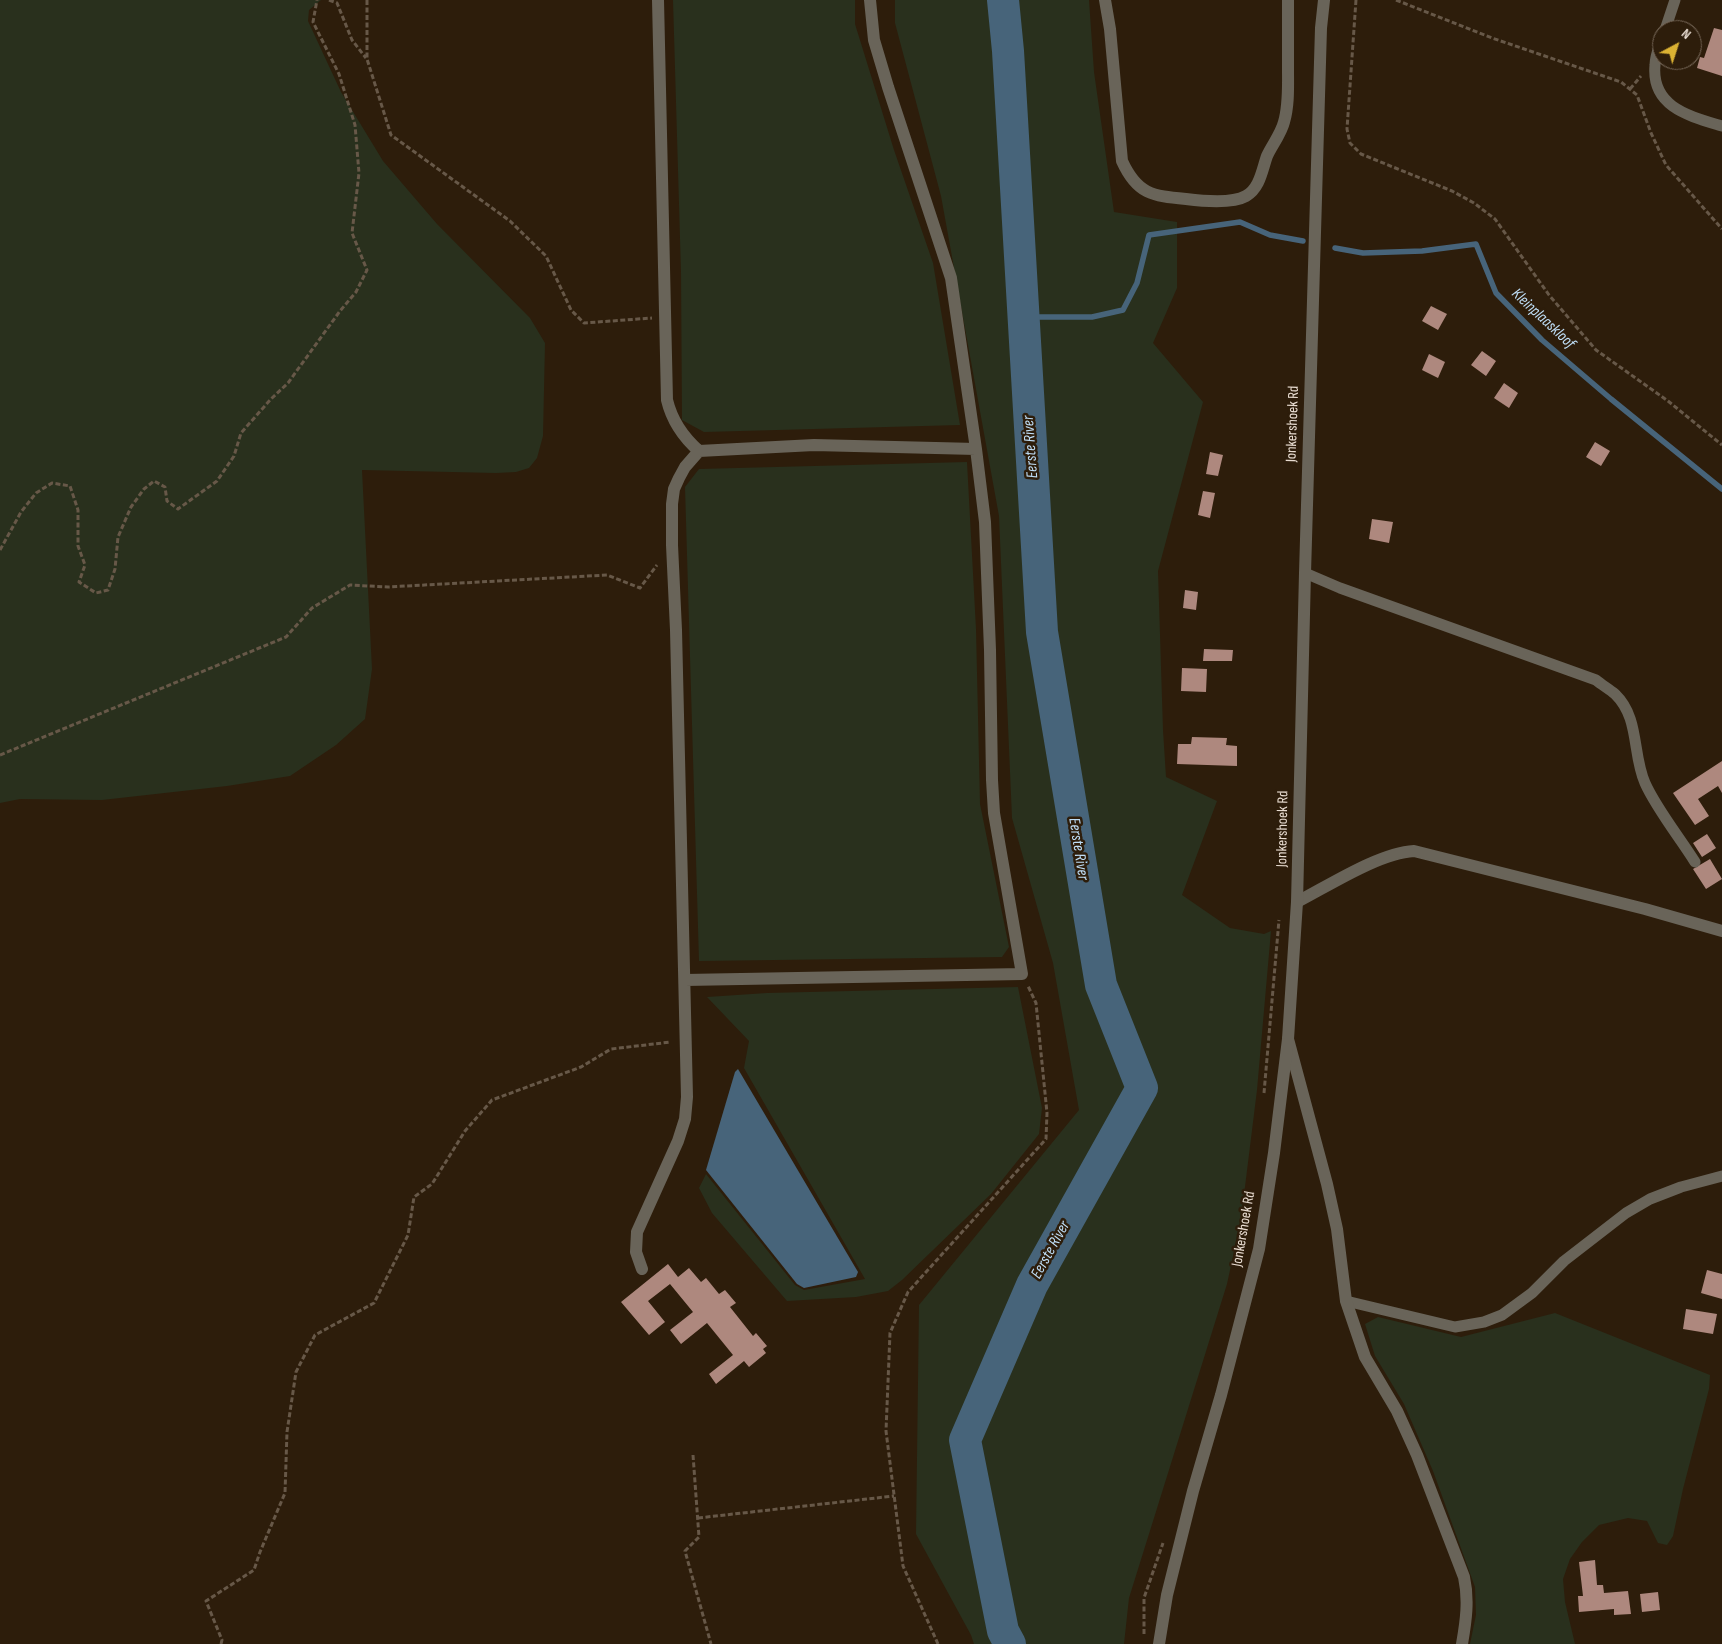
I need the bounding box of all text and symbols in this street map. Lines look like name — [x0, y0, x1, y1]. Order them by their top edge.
north arrow — [1652, 20, 1702, 70]
text: N — [1678, 25, 1695, 43]
water label: Kleinplaaskloof — [1507, 285, 1579, 353]
street label: Jonkershoek Rd — [1283, 385, 1303, 463]
water label: Eerste River — [1019, 415, 1043, 479]
street label: Jonkershoek Rd — [1273, 791, 1293, 867]
water label: Eerste River — [1064, 816, 1092, 882]
street label: Jonkershoek Rd — [1228, 1190, 1260, 1268]
water label: Eerste River — [1027, 1218, 1075, 1282]

